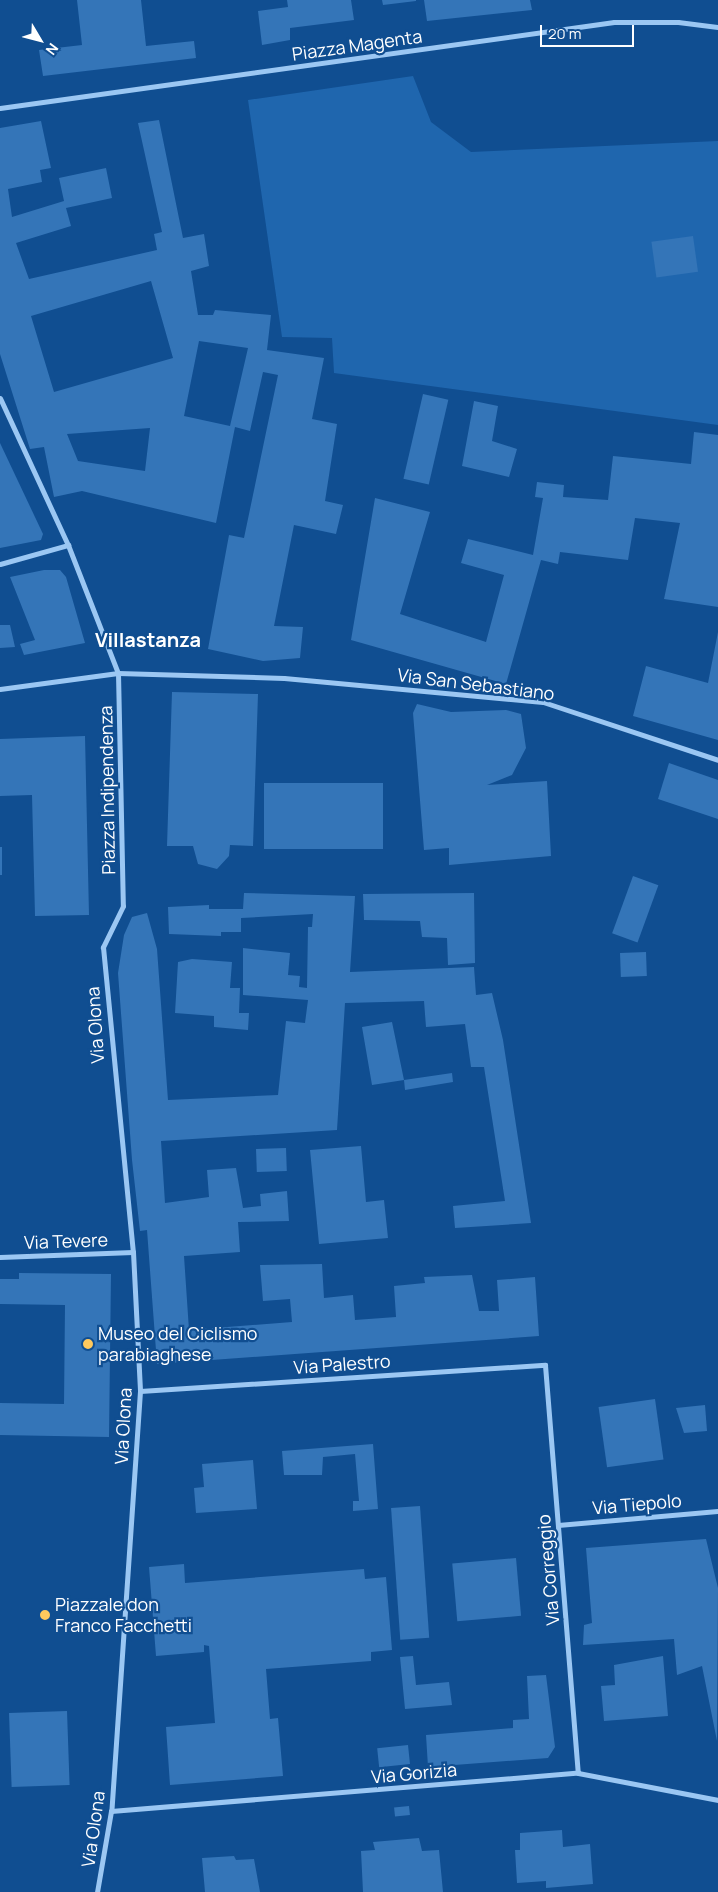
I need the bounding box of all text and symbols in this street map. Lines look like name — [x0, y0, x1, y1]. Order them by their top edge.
north arrow — [15, 15, 65, 65]
scale bar — [543, 15, 637, 47]
text: 20 m — [548, 23, 581, 44]
street label: Piazza Magenta — [291, 25, 423, 65]
text: N — [42, 40, 63, 59]
district label: Villastanza — [95, 627, 201, 651]
street label: Via San Sebastiano — [396, 664, 556, 704]
street label: Piazza Indipendenza — [95, 705, 119, 875]
street label: Via Olona — [82, 986, 108, 1064]
street label: Via Tevere — [24, 1229, 108, 1253]
place label: Museo del Ciclismo parabiaghese — [98, 1323, 258, 1366]
marker: Museo del Ciclismo parabiaghese — [82, 1338, 94, 1350]
street label: Via Palestro — [293, 1350, 391, 1378]
street label: Via Olona — [110, 1387, 136, 1465]
street label: Via Tiepolo — [591, 1489, 683, 1519]
street label: Via Correggio — [532, 1514, 564, 1626]
place label: Piazzale don Franco Facchetti — [55, 1594, 192, 1636]
marker: Piazzale don Franco Facchetti — [39, 1609, 51, 1621]
street label: Via Gorizia — [370, 1758, 458, 1788]
street label: Via Olona — [77, 1789, 109, 1869]

